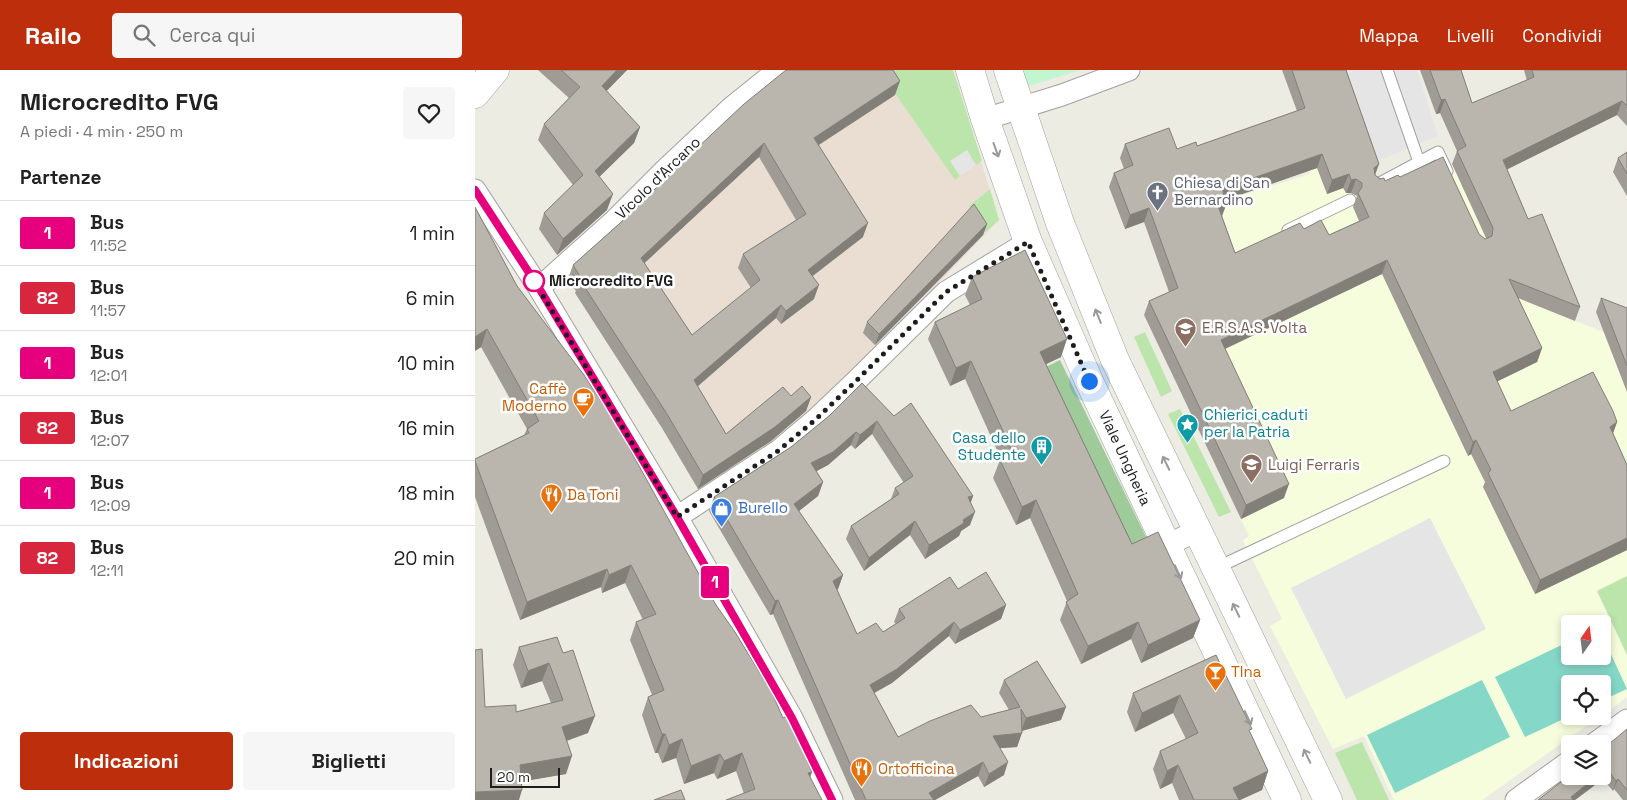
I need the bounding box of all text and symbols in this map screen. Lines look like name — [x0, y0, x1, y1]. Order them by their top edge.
search box — [112, 13, 462, 58]
text: Railo — [25, 20, 82, 51]
icon: search — [130, 21, 158, 49]
text: Cerca qui — [170, 23, 255, 48]
text: Mappa — [1359, 24, 1419, 47]
text: Livelli — [1447, 24, 1494, 47]
text: Condividi — [1522, 24, 1602, 47]
text: Microcredito FVG — [20, 86, 219, 117]
button: heart — [403, 87, 455, 139]
text: A piedi · 4 min · 250 m — [20, 121, 183, 142]
street label: Vicolo d'Arcano — [611, 132, 704, 223]
one-way arrow — [992, 141, 1001, 157]
text: Partenze — [20, 165, 101, 190]
place label: Chiesa di San Bernardino — [1174, 173, 1270, 209]
church icon: Chiesa di San Bernardino — [1146, 180, 1170, 211]
text: Bus — [90, 210, 124, 235]
text: 1 — [43, 221, 52, 244]
text: 1 min — [410, 221, 455, 246]
text: 11:52 — [90, 235, 127, 256]
marker: Microcredito FVG — [523, 270, 545, 292]
place label: Microcredito FVG — [549, 271, 673, 290]
text: Bus — [90, 275, 124, 300]
text: 82 — [37, 286, 58, 309]
text: 6 min — [406, 286, 455, 311]
text: 11:57 — [90, 300, 126, 321]
one-way arrow — [1092, 309, 1102, 324]
school or university icon: E.R.S.A.S. Volta — [1174, 316, 1198, 347]
place label: E.R.S.A.S. Volta — [1202, 318, 1307, 337]
text: Bus — [90, 340, 124, 365]
text: 1 — [43, 351, 52, 374]
text: 10 min — [397, 351, 455, 376]
text: 12:01 — [90, 365, 127, 386]
your location — [1077, 369, 1102, 394]
place label: Caffè Moderno — [502, 379, 567, 415]
cafe icon: Caffè Moderno — [571, 386, 595, 417]
text: Bus — [90, 405, 124, 430]
place label: Chierici caduti per la Patria — [1204, 405, 1308, 441]
street label: Viale Ungheria — [1095, 407, 1156, 509]
place icon: Chierici caduti per la Patria — [1176, 412, 1200, 443]
text: 82 — [37, 416, 58, 439]
text: 16 min — [398, 416, 455, 441]
place label: Casa dello Studente — [952, 428, 1026, 464]
text: 12:07 — [90, 430, 129, 451]
building icon: Casa dello Studente — [1030, 435, 1054, 466]
school or university icon: Luigi Ferraris — [1240, 453, 1264, 484]
place label: Luigi Ferraris — [1268, 455, 1360, 474]
one-way arrow — [1160, 456, 1170, 471]
text: Bus — [90, 470, 124, 495]
text: 1 — [43, 481, 52, 504]
text: 18 min — [398, 481, 455, 506]
restaurant icon: Da Toni — [539, 483, 563, 514]
place label: Da Toni — [567, 485, 619, 504]
text: 12:09 — [90, 495, 130, 516]
shop icon: Burello — [710, 496, 734, 527]
place label: Burello — [738, 498, 788, 517]
text: Bus — [90, 535, 124, 560]
text: 82 — [37, 546, 58, 569]
text: 20 min — [394, 546, 455, 571]
text: 12:11 — [90, 560, 124, 581]
one-way arrow — [1174, 564, 1183, 579]
line badge: 1 — [699, 566, 731, 598]
text: 1 — [711, 570, 719, 593]
one-way arrow — [1231, 603, 1240, 618]
north arrow — [1561, 615, 1611, 665]
map controls — [1561, 615, 1611, 785]
bar icon: TIna — [1203, 660, 1227, 691]
place label: TIna — [1231, 662, 1262, 681]
button: locate — [1561, 675, 1611, 725]
one-way arrow — [1243, 711, 1253, 726]
button: Indicazioni — [20, 732, 233, 790]
button: Biglietti — [243, 732, 455, 790]
button: layers — [1561, 735, 1611, 785]
one-way arrow — [1302, 749, 1311, 764]
restaurant icon: Ortofficina — [850, 757, 874, 788]
place label: Ortofficina — [878, 759, 955, 778]
scale bar — [490, 765, 560, 788]
text: 20 m — [497, 768, 530, 786]

